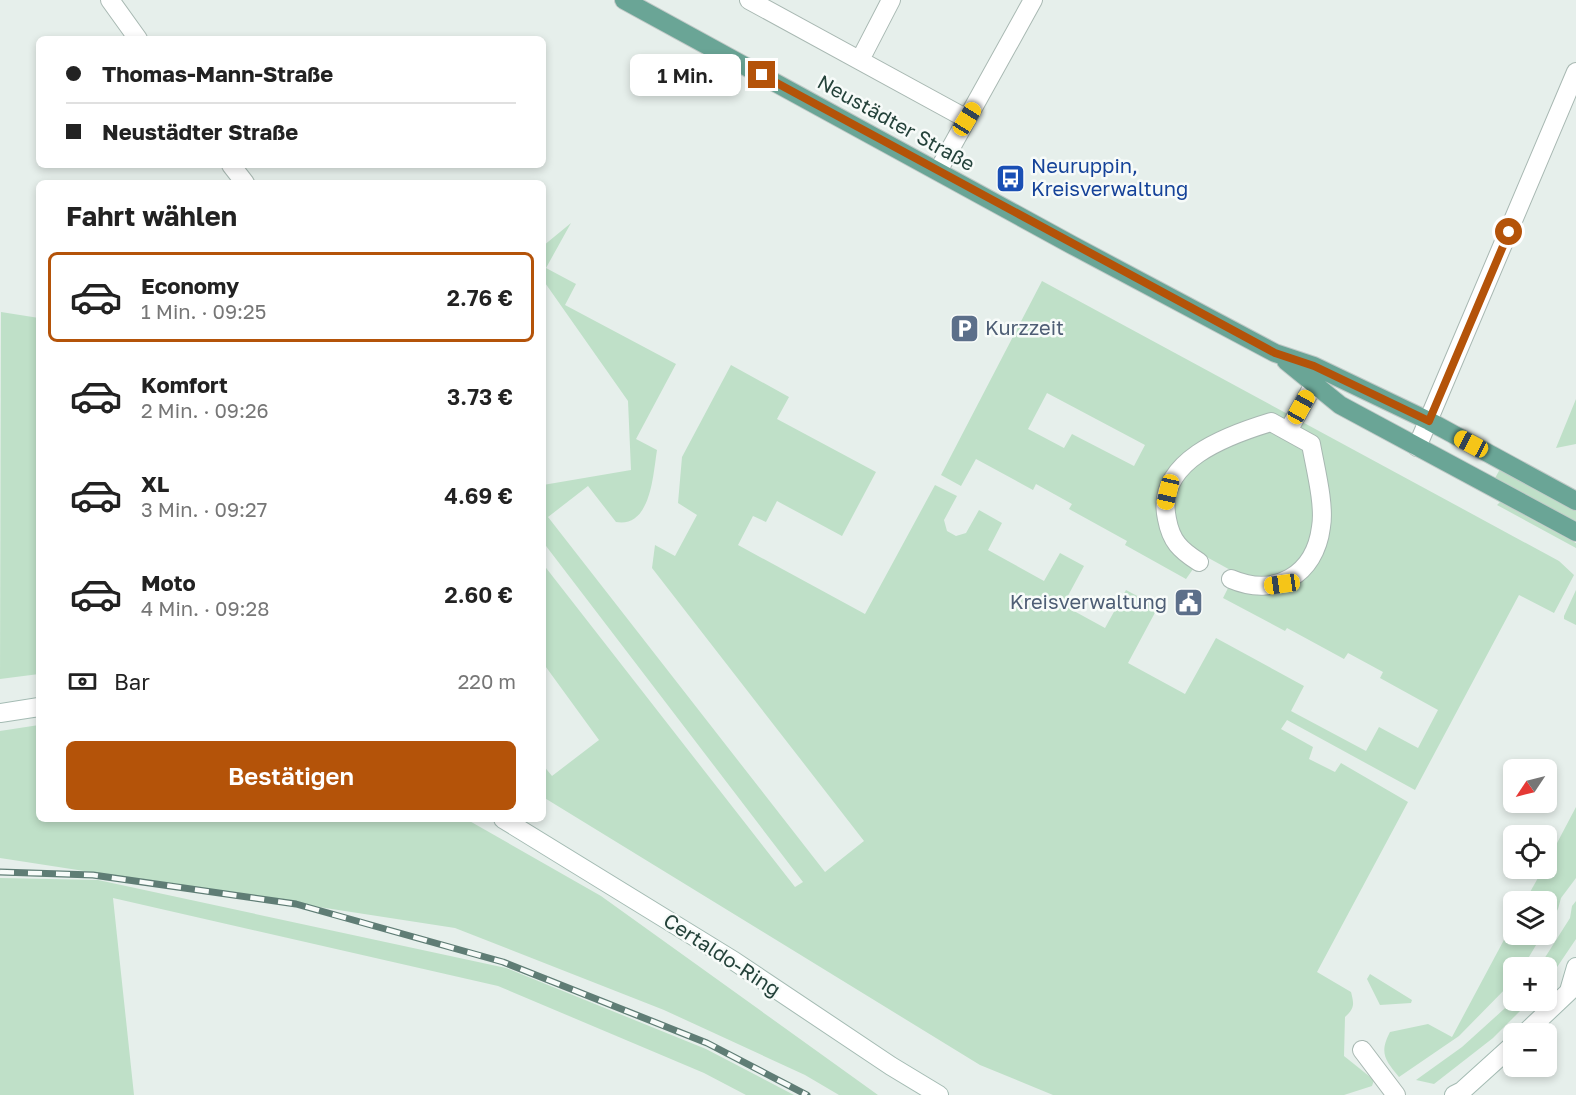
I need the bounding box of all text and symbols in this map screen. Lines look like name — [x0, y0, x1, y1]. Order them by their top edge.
callout: 1 Min. — [630, 54, 741, 96]
text: Thomas-Mann-Straße — [102, 60, 333, 87]
route end — [748, 61, 775, 88]
text: 1 Min. — [657, 63, 714, 87]
street label: Neustädter Straße — [814, 69, 979, 175]
car — [950, 99, 984, 139]
text: Neustädter Straße — [102, 118, 298, 145]
place label: Neuruppin, Kreisverwaltung — [1031, 153, 1188, 200]
bus stop icon: Neuruppin, Kreisverwaltung — [994, 162, 1026, 194]
text: Fahrt wählen — [66, 200, 237, 232]
route start — [1495, 218, 1522, 245]
icon: car — [69, 270, 123, 324]
text: Economy — [141, 272, 239, 299]
text: 2.76 € — [447, 284, 513, 311]
text: 1 Min. · 09:25 — [141, 299, 266, 323]
parking icon: Kurzzeit — [948, 312, 980, 344]
place label: Kurzzeit — [985, 315, 1064, 339]
icon: car — [69, 369, 123, 423]
text: Komfort — [141, 371, 228, 398]
text: 3.73 € — [447, 383, 513, 410]
car — [1284, 387, 1318, 427]
text: 2 Min. · 09:26 — [141, 398, 269, 422]
car — [1451, 428, 1491, 460]
icon: car — [69, 468, 123, 522]
text: XL — [141, 470, 169, 497]
car — [1155, 472, 1181, 512]
text: 4.69 € — [444, 482, 513, 509]
text: 3 Min. · 09:27 — [141, 497, 267, 521]
icon: car — [69, 567, 123, 621]
text: Moto — [141, 569, 196, 596]
car — [1263, 573, 1301, 595]
text: 2.60 € — [445, 581, 513, 608]
public building icon: Kreisverwaltung — [1172, 586, 1204, 618]
place label: Kreisverwaltung — [1010, 589, 1167, 613]
text: 4 Min. · 09:28 — [141, 596, 269, 620]
icon: cash — [66, 665, 99, 698]
text: Bar — [114, 668, 150, 695]
text: 220 m — [458, 669, 516, 693]
button: Bestätigen — [66, 741, 516, 810]
north arrow — [1503, 759, 1557, 813]
map controls — [1503, 759, 1557, 1077]
button: locate — [1503, 825, 1557, 879]
button: layers — [1503, 891, 1557, 945]
street label: Certaldo-Ring — [660, 908, 785, 1001]
button: + — [1503, 957, 1557, 1011]
button: − — [1503, 1023, 1557, 1077]

